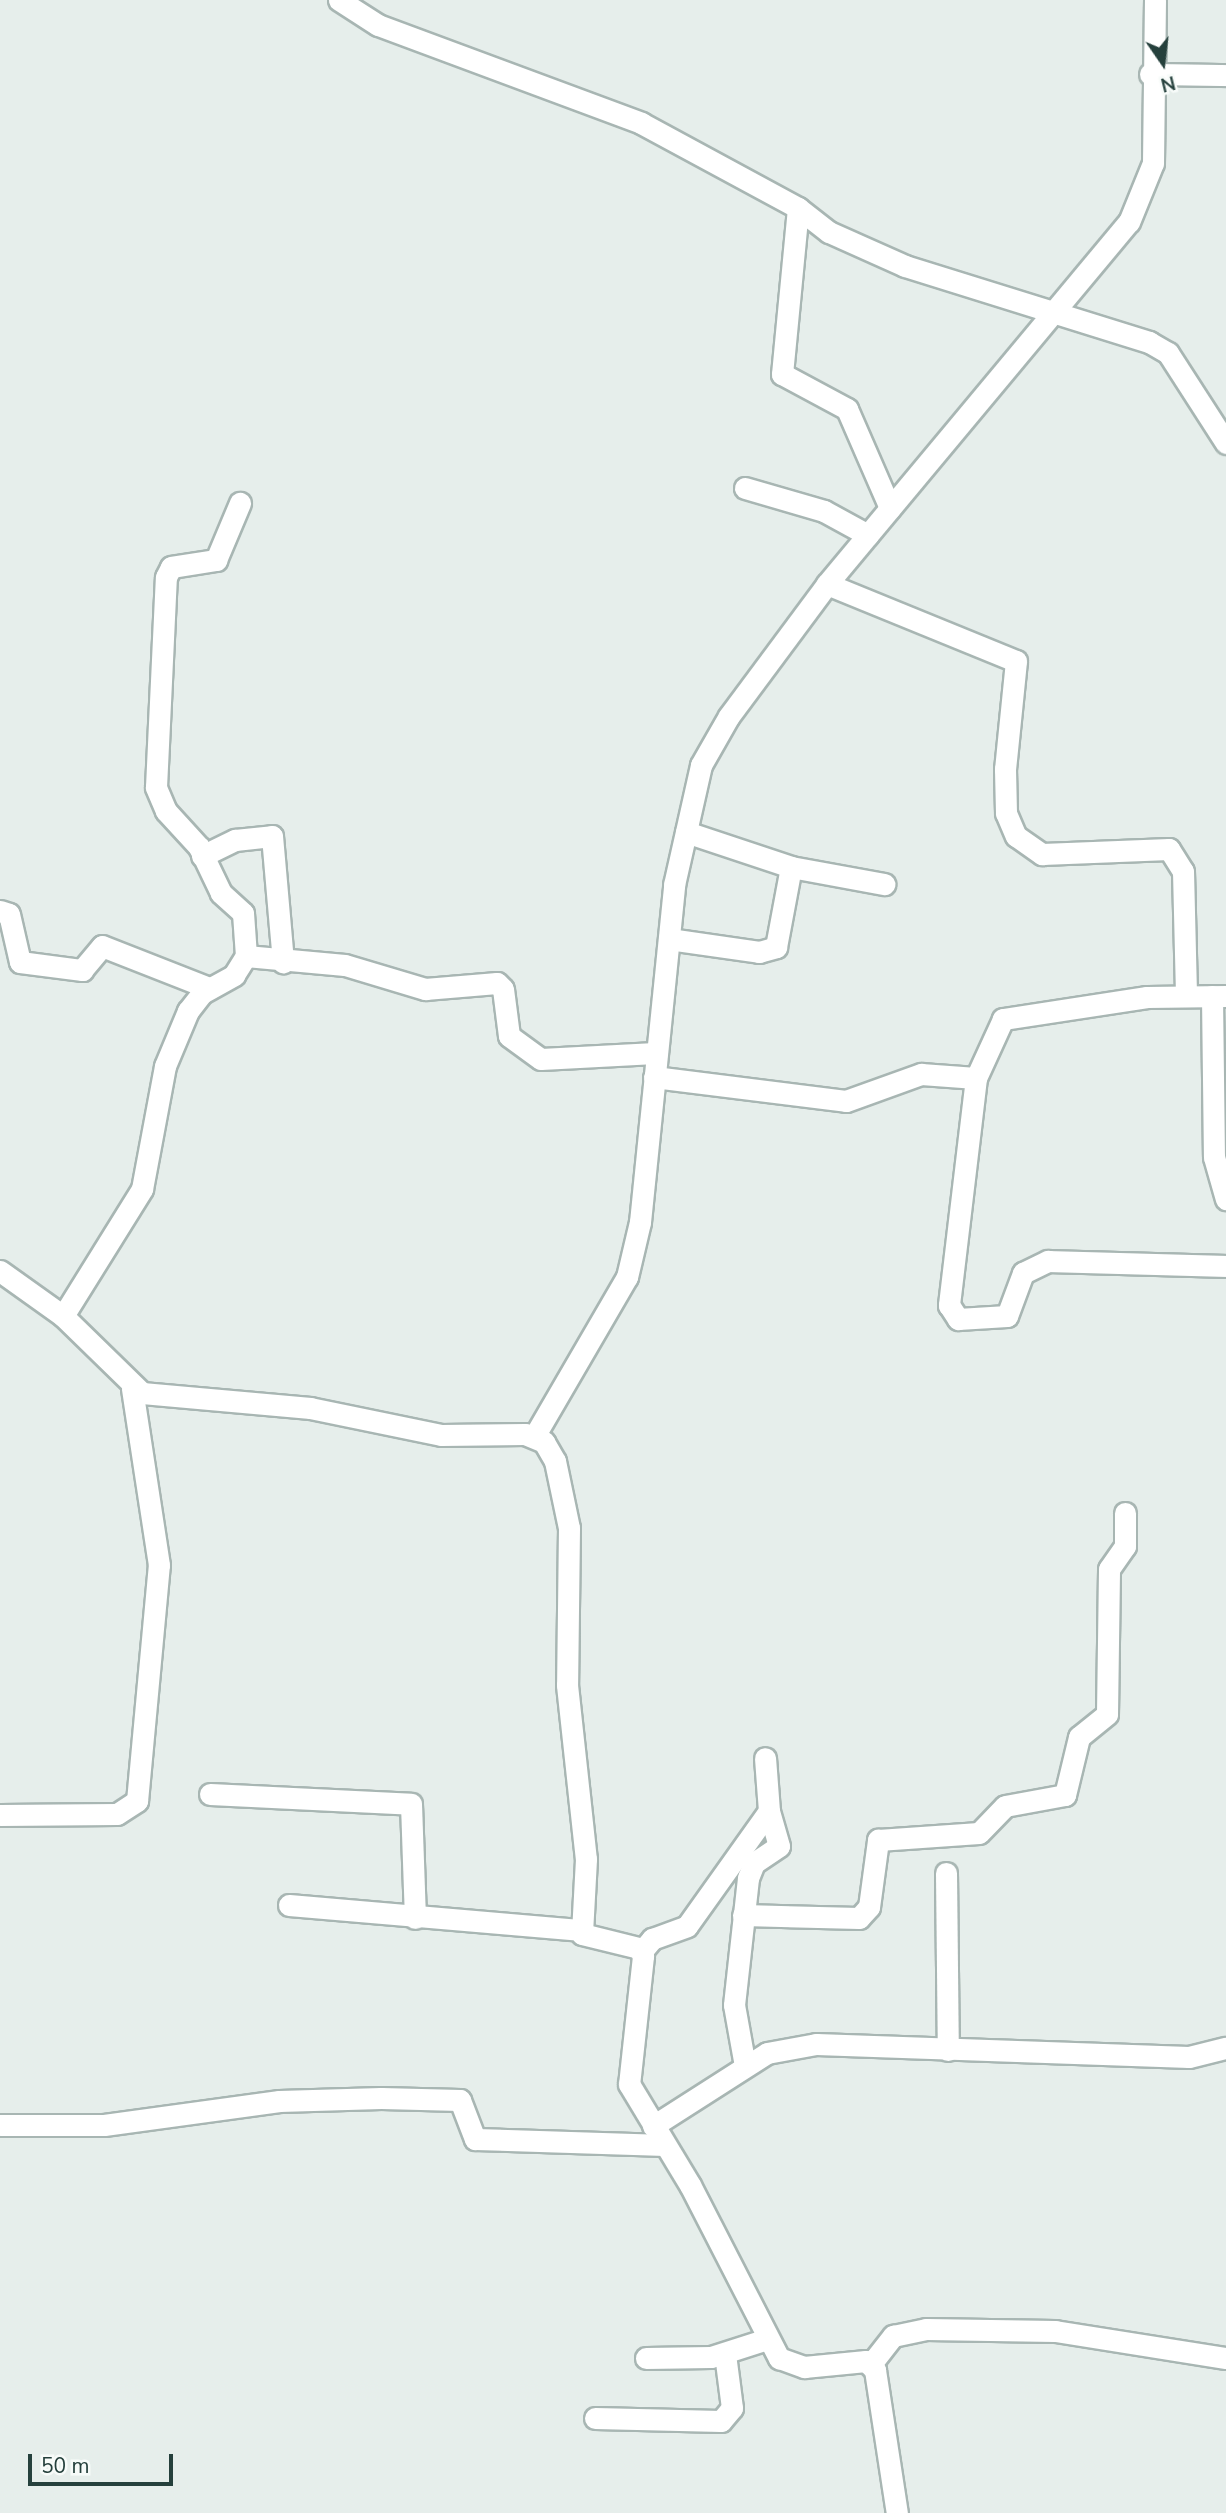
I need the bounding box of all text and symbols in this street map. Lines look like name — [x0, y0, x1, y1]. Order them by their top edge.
north arrow — [1128, 28, 1198, 98]
text: N — [1158, 69, 1178, 98]
scale bar — [32, 2440, 177, 2484]
text: 50 m — [41, 2452, 90, 2480]

